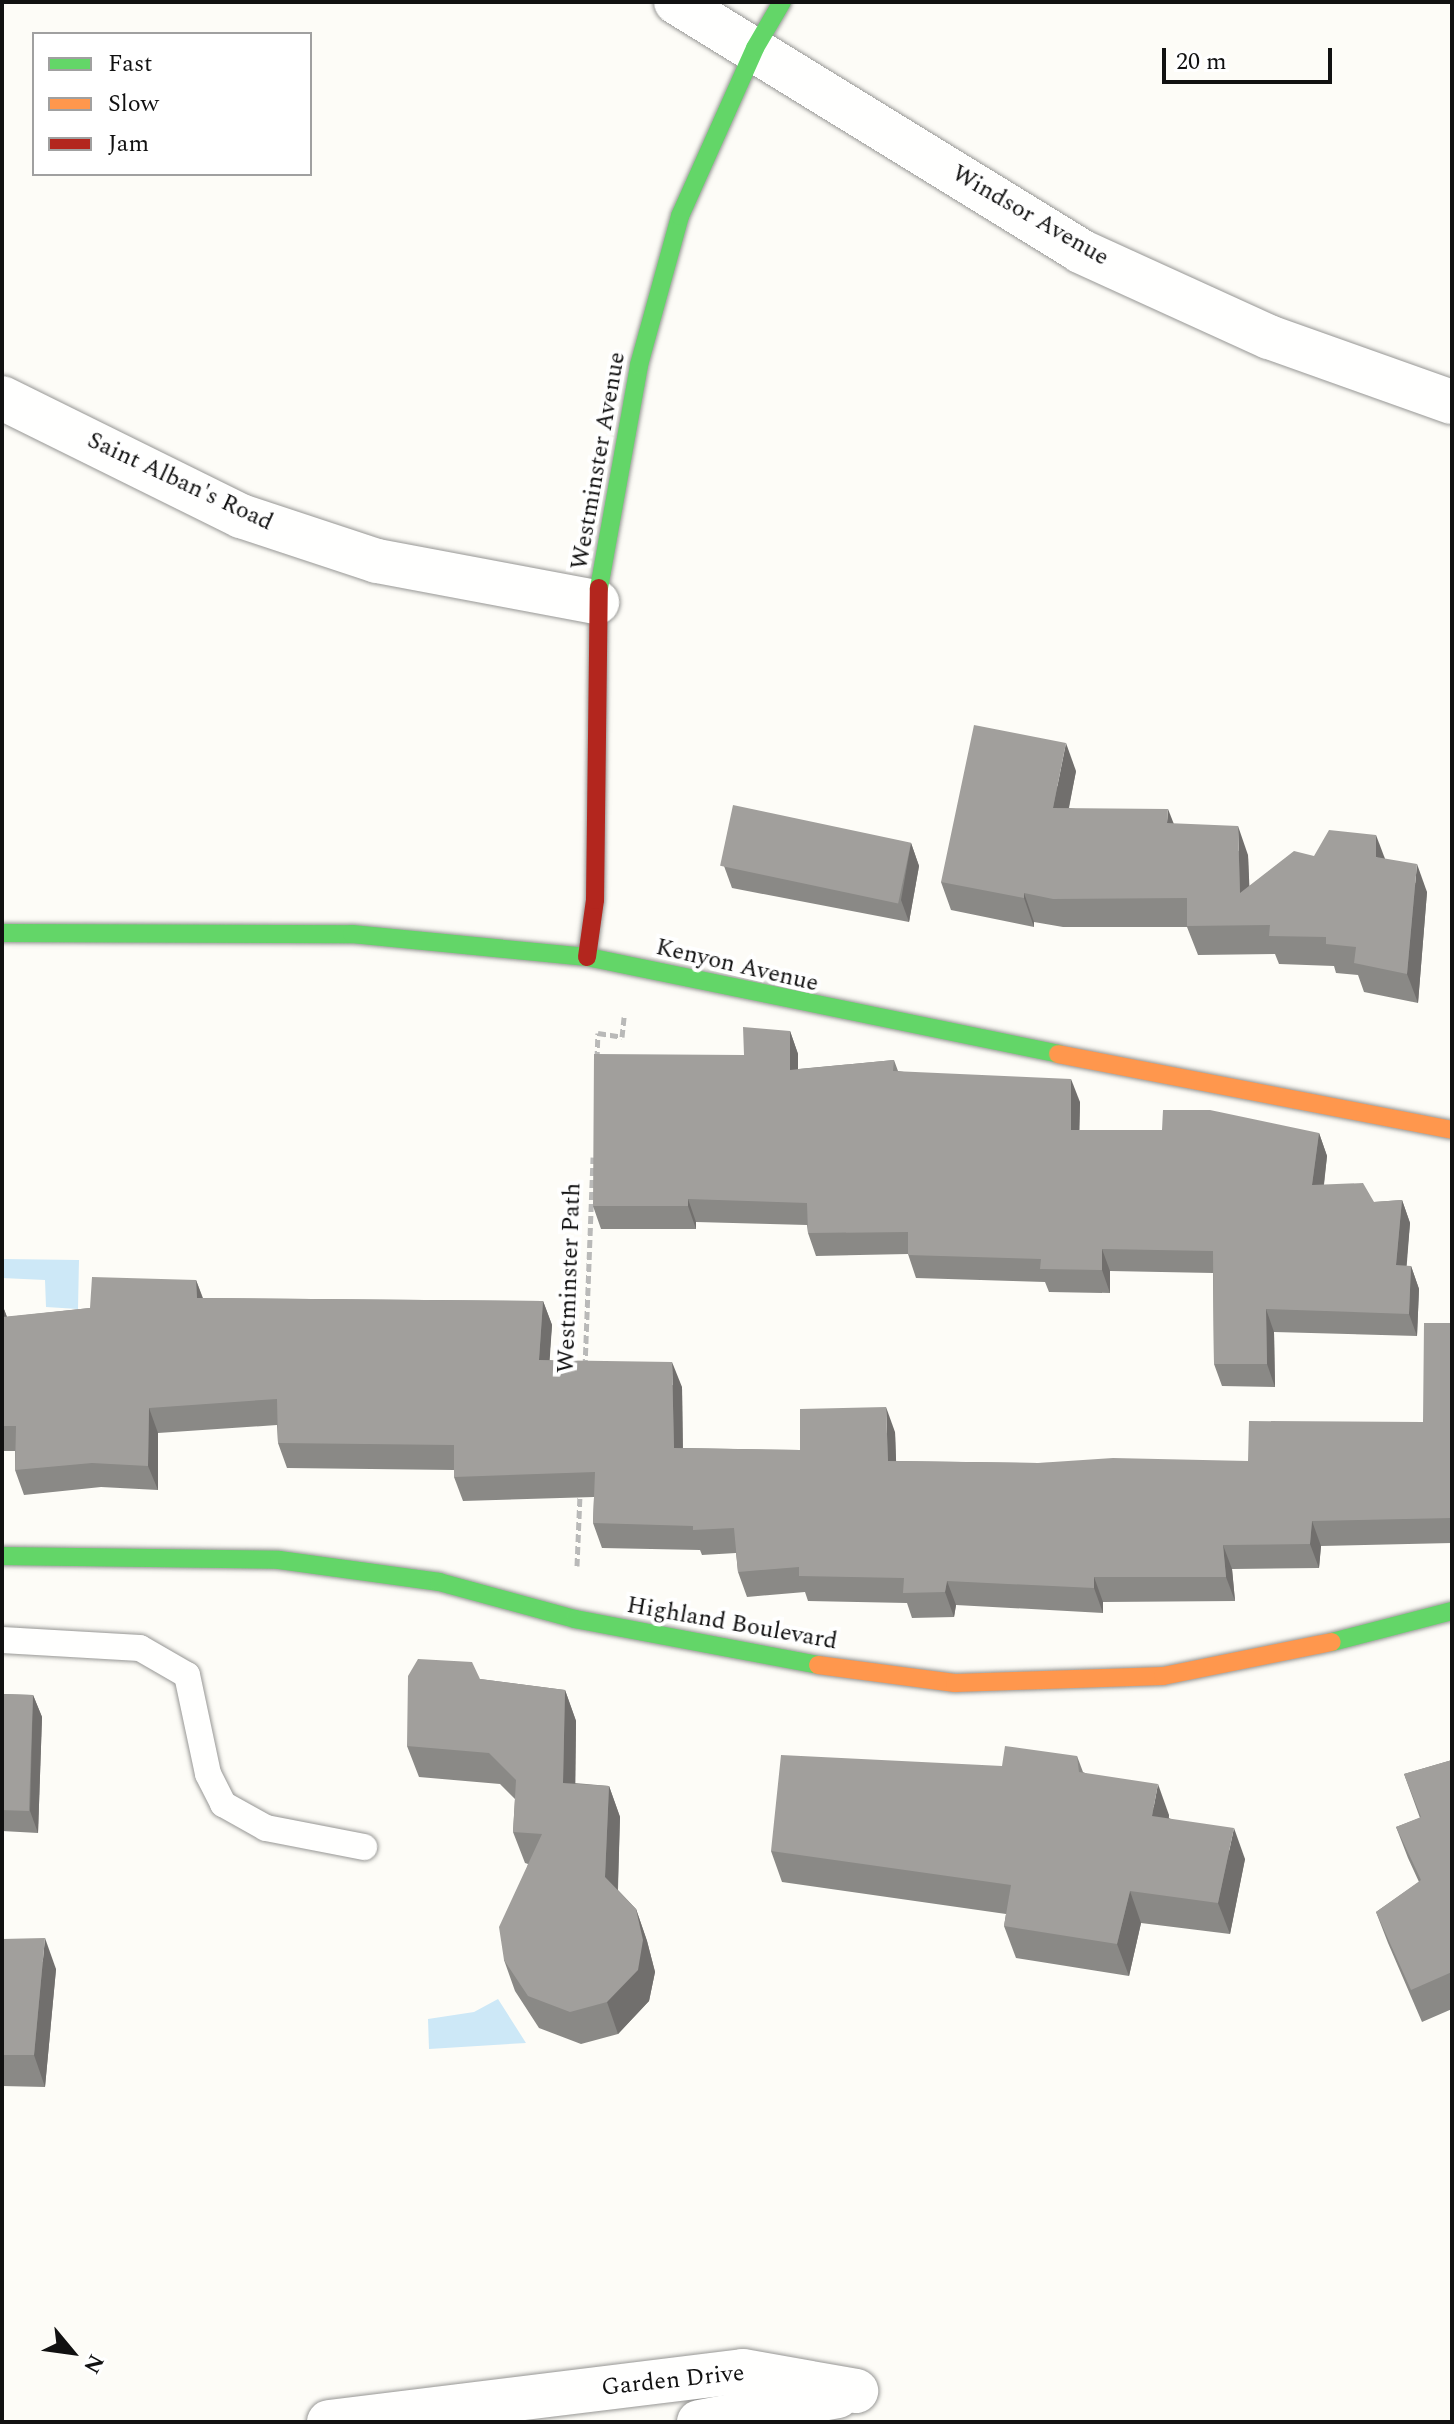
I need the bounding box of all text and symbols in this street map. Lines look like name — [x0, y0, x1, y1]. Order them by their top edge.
legend — [32, 32, 312, 176]
scale bar — [1166, 32, 1336, 82]
text: 20 m — [1176, 44, 1227, 80]
text: Fast — [108, 46, 153, 82]
text: Slow — [108, 86, 159, 122]
text: Jam — [108, 126, 149, 162]
street label: Windsor Avenue — [946, 159, 1114, 273]
street label: Westminster Avenue — [566, 350, 632, 572]
street label: Saint Alban's Road — [83, 426, 277, 538]
street label: Kenyon Avenue — [653, 933, 821, 999]
street label: Westminster Path — [552, 1182, 588, 1374]
street label: Highland Boulevard — [624, 1591, 840, 1657]
north arrow — [32, 2312, 112, 2392]
text: N — [75, 2348, 112, 2380]
street label: Garden Drive — [600, 2359, 746, 2403]

